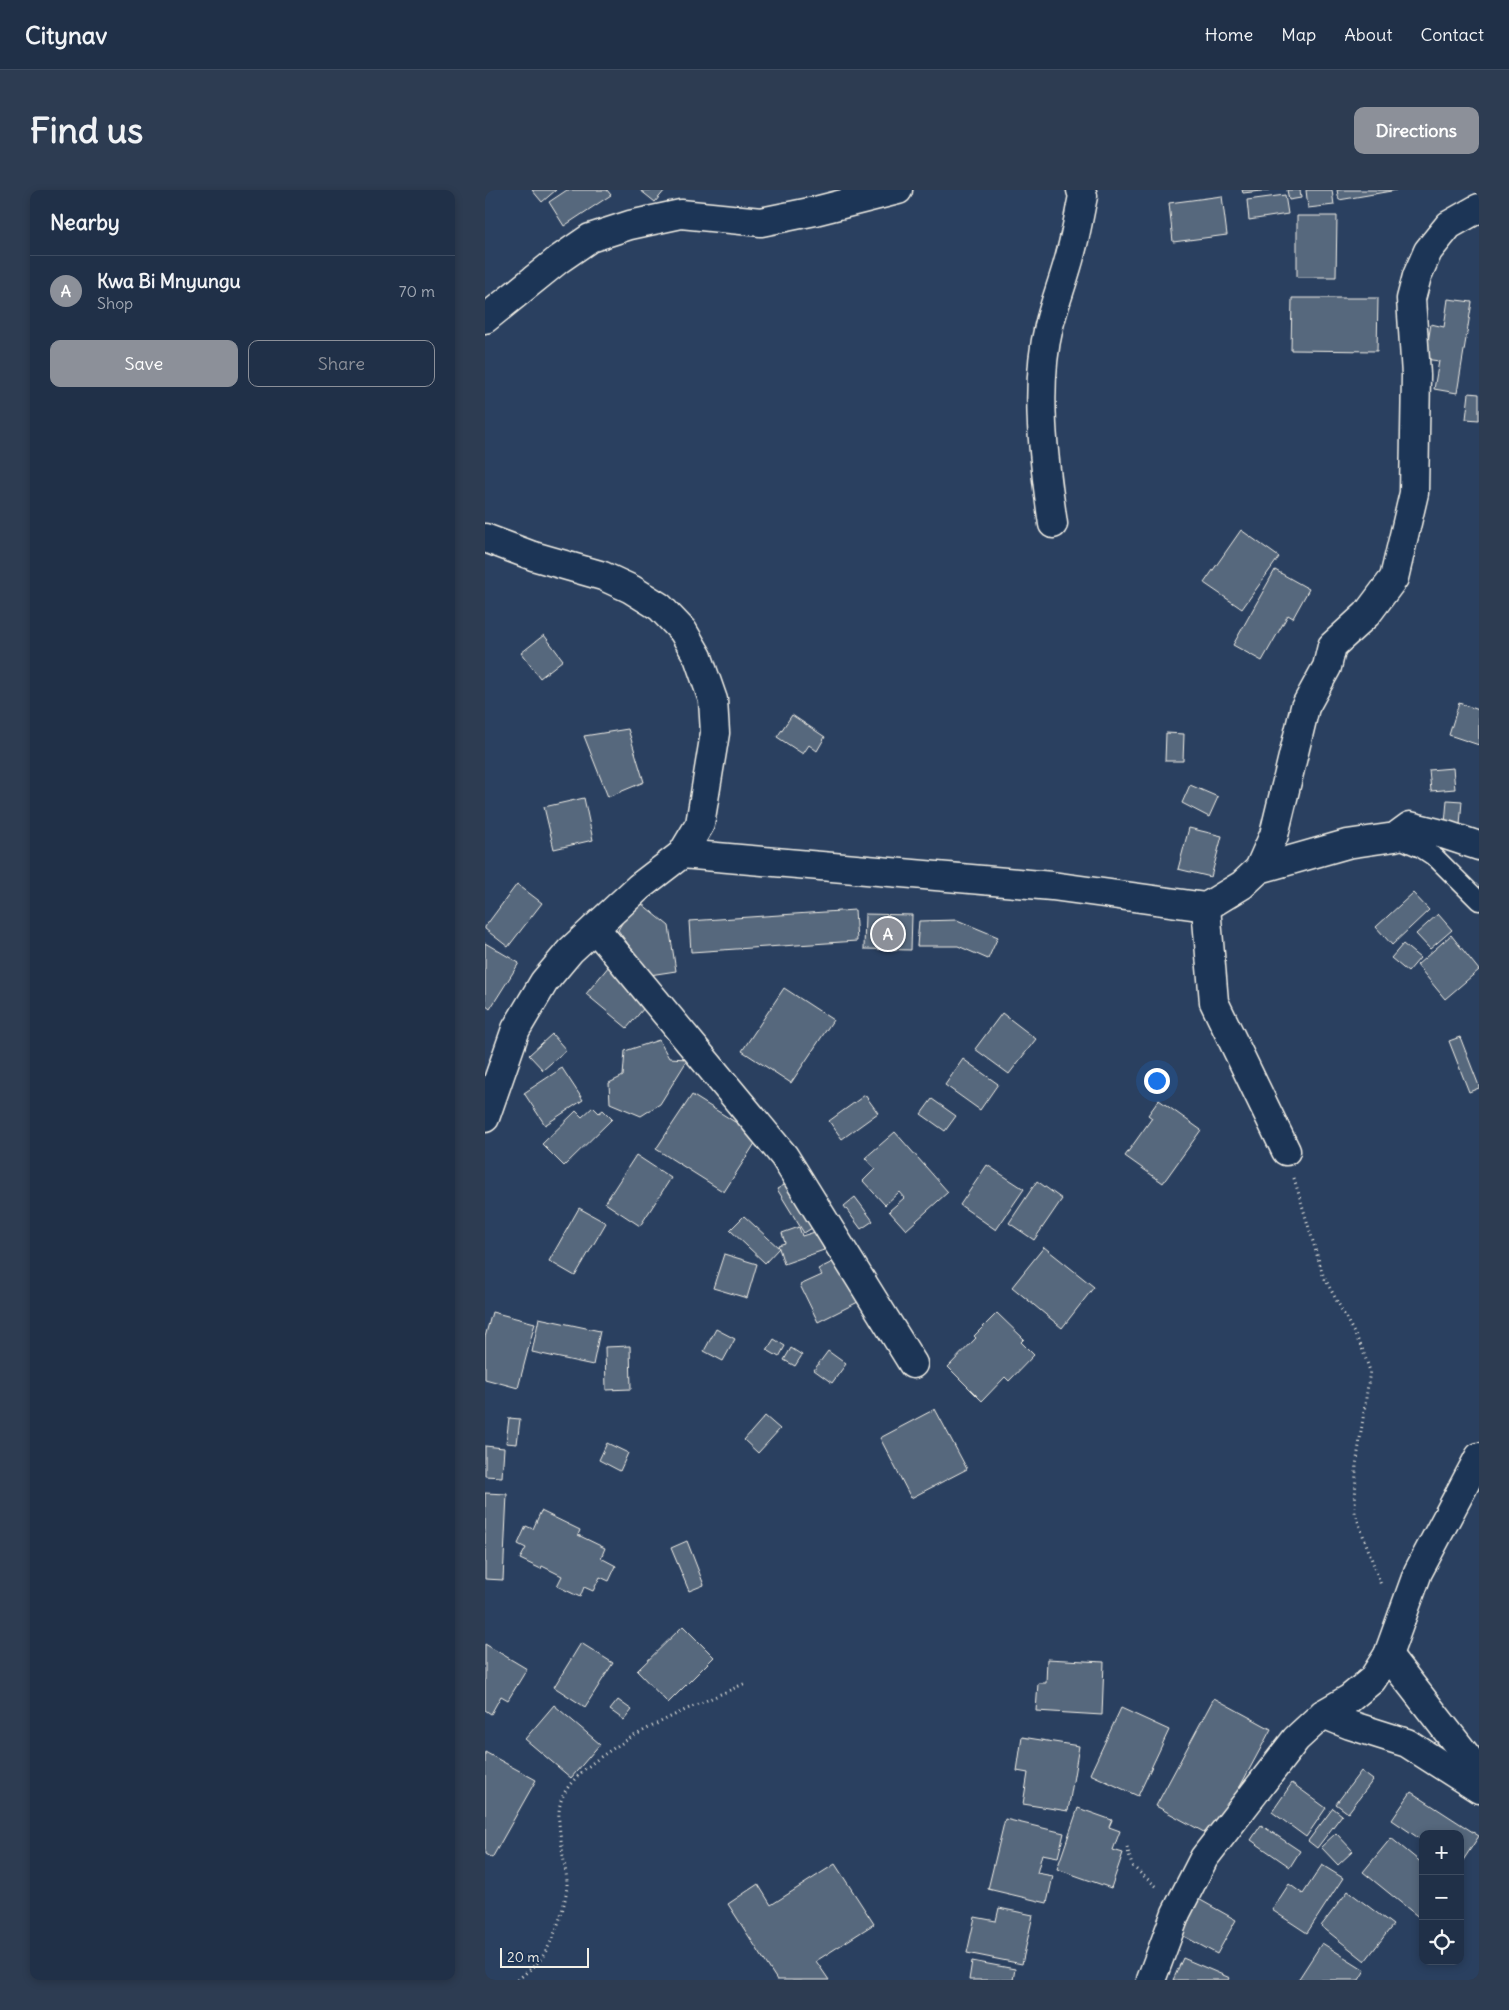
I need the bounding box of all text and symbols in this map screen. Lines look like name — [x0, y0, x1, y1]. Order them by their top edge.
text: Citynav — [25, 20, 107, 50]
text: Home — [1205, 23, 1253, 46]
text: Map — [1281, 23, 1316, 46]
text: About — [1344, 23, 1392, 46]
text: Contact — [1420, 23, 1484, 46]
button: Directions — [1354, 107, 1479, 154]
text: Find us — [30, 108, 143, 152]
text: Nearby — [50, 209, 120, 236]
text: Kwa Bi Mnyungu — [97, 269, 241, 293]
text: A — [61, 281, 71, 301]
text: 70 m — [399, 281, 435, 301]
text: Shop — [97, 293, 133, 313]
button: Save — [50, 340, 238, 387]
button: Share — [248, 340, 435, 387]
pin: A — [872, 915, 904, 953]
your location — [1144, 1068, 1170, 1094]
map controls — [1419, 1830, 1464, 1965]
button: + — [1419, 1830, 1464, 1875]
button: − — [1419, 1875, 1464, 1920]
button: locate — [1419, 1920, 1464, 1965]
scale bar — [500, 1945, 589, 1968]
text: 20 m — [507, 1948, 540, 1966]

